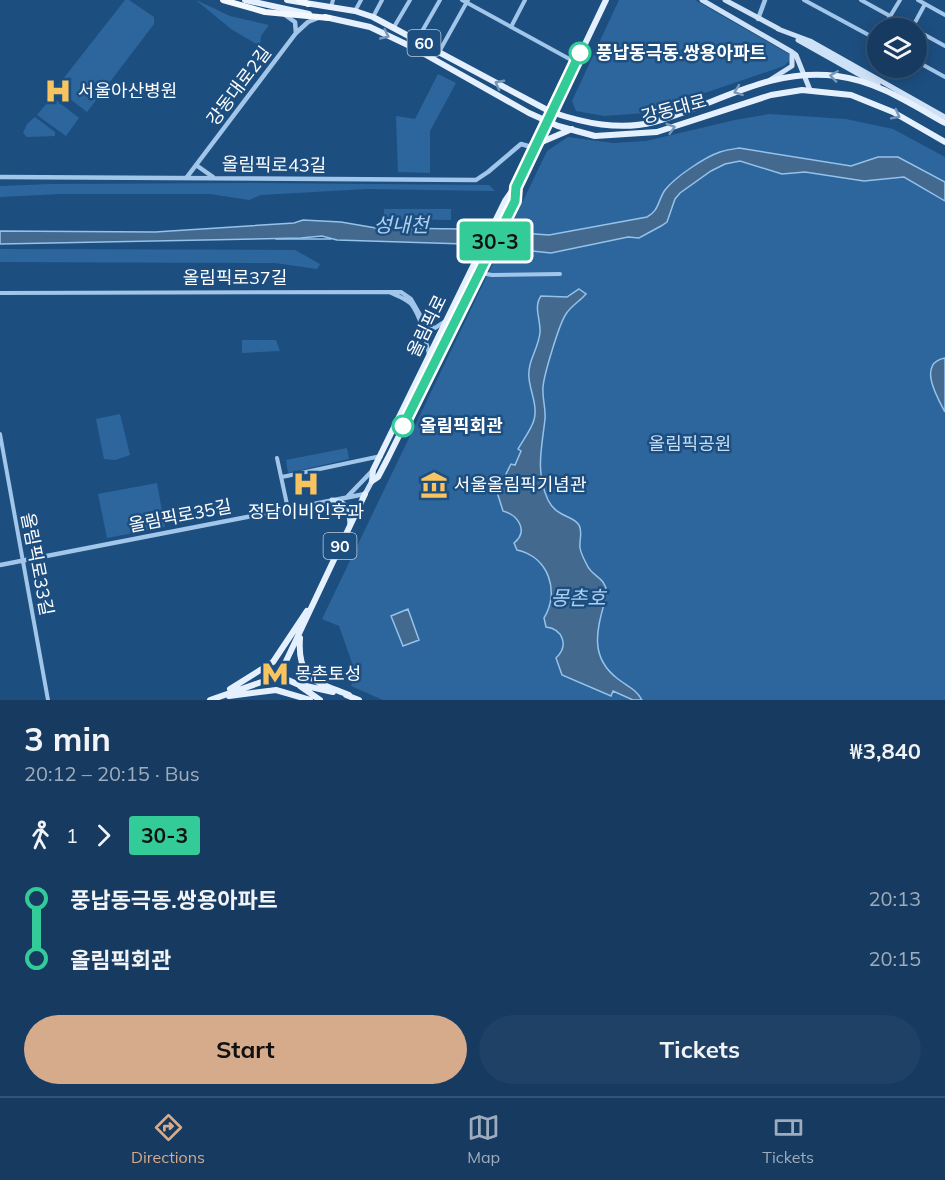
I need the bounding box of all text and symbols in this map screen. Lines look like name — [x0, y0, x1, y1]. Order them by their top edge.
map controls — [867, 18, 927, 78]
button: layers — [867, 18, 927, 78]
one-way arrow — [379, 27, 390, 39]
road number: 60 — [408, 30, 440, 56]
street label: 강동대로2길 — [201, 41, 276, 130]
place label: 풍납동극동.쌍용아파트 — [596, 41, 766, 64]
marker: 풍납동극동.쌍용아파트 — [569, 42, 591, 64]
one-way arrow — [830, 70, 839, 82]
hospital icon: 서울아산병원 — [43, 76, 73, 106]
place label: 서울아산병원 — [78, 79, 177, 102]
one-way arrow — [495, 80, 506, 91]
one-way arrow — [733, 84, 744, 97]
street label: 강동대로 — [639, 89, 709, 128]
one-way arrow — [890, 107, 901, 119]
one-way arrow — [665, 123, 676, 135]
street label: 올림픽로43길 — [222, 152, 326, 177]
water label: 성내천 — [373, 212, 431, 237]
line badge: 30-3 — [453, 222, 537, 260]
text: 30-3 — [472, 228, 519, 254]
street label: 올림픽로37길 — [183, 266, 287, 289]
street label: 올림픽로 — [402, 291, 451, 361]
place label: 올림픽회관 — [420, 414, 503, 437]
marker: 올림픽회관 — [392, 415, 414, 437]
park label: 올림픽공원 — [649, 432, 731, 455]
hospital icon: 정담이비인후과 — [291, 469, 321, 499]
museum icon: 서울올림픽기념관 — [419, 470, 449, 500]
place label: 서울올림픽기념관 — [454, 473, 587, 496]
street label: 올림픽로35길 — [126, 494, 233, 537]
place label: 정담이비인후과 — [248, 500, 364, 523]
street label: 올림픽로33길 — [16, 510, 59, 617]
road number: 90 — [324, 533, 356, 559]
water label: 몽촌호 — [550, 585, 607, 610]
metro station icon: 몽촌토성 — [260, 659, 290, 689]
place label: 몽촌토성 — [295, 662, 361, 685]
text: 3 min — [24, 718, 111, 759]
text: ₩3,840 — [850, 737, 921, 765]
text: 20:12 – 20:15 · Bus — [24, 761, 200, 786]
icon: walk — [24, 819, 57, 852]
icon: forward — [87, 819, 120, 852]
text: 30-3 — [141, 822, 188, 848]
text: 1 — [66, 823, 78, 848]
text: 풍납동극동.쌍용아파트 — [70, 886, 278, 914]
text: 20:13 — [868, 886, 921, 911]
text: 올림픽회관 — [70, 946, 171, 974]
text: 20:15 — [868, 946, 921, 971]
button: Start — [24, 1015, 467, 1084]
button: Tickets — [479, 1015, 921, 1084]
tab: Directions — [131, 1111, 205, 1167]
tab: Map — [467, 1111, 500, 1167]
tab: Tickets — [762, 1111, 814, 1167]

